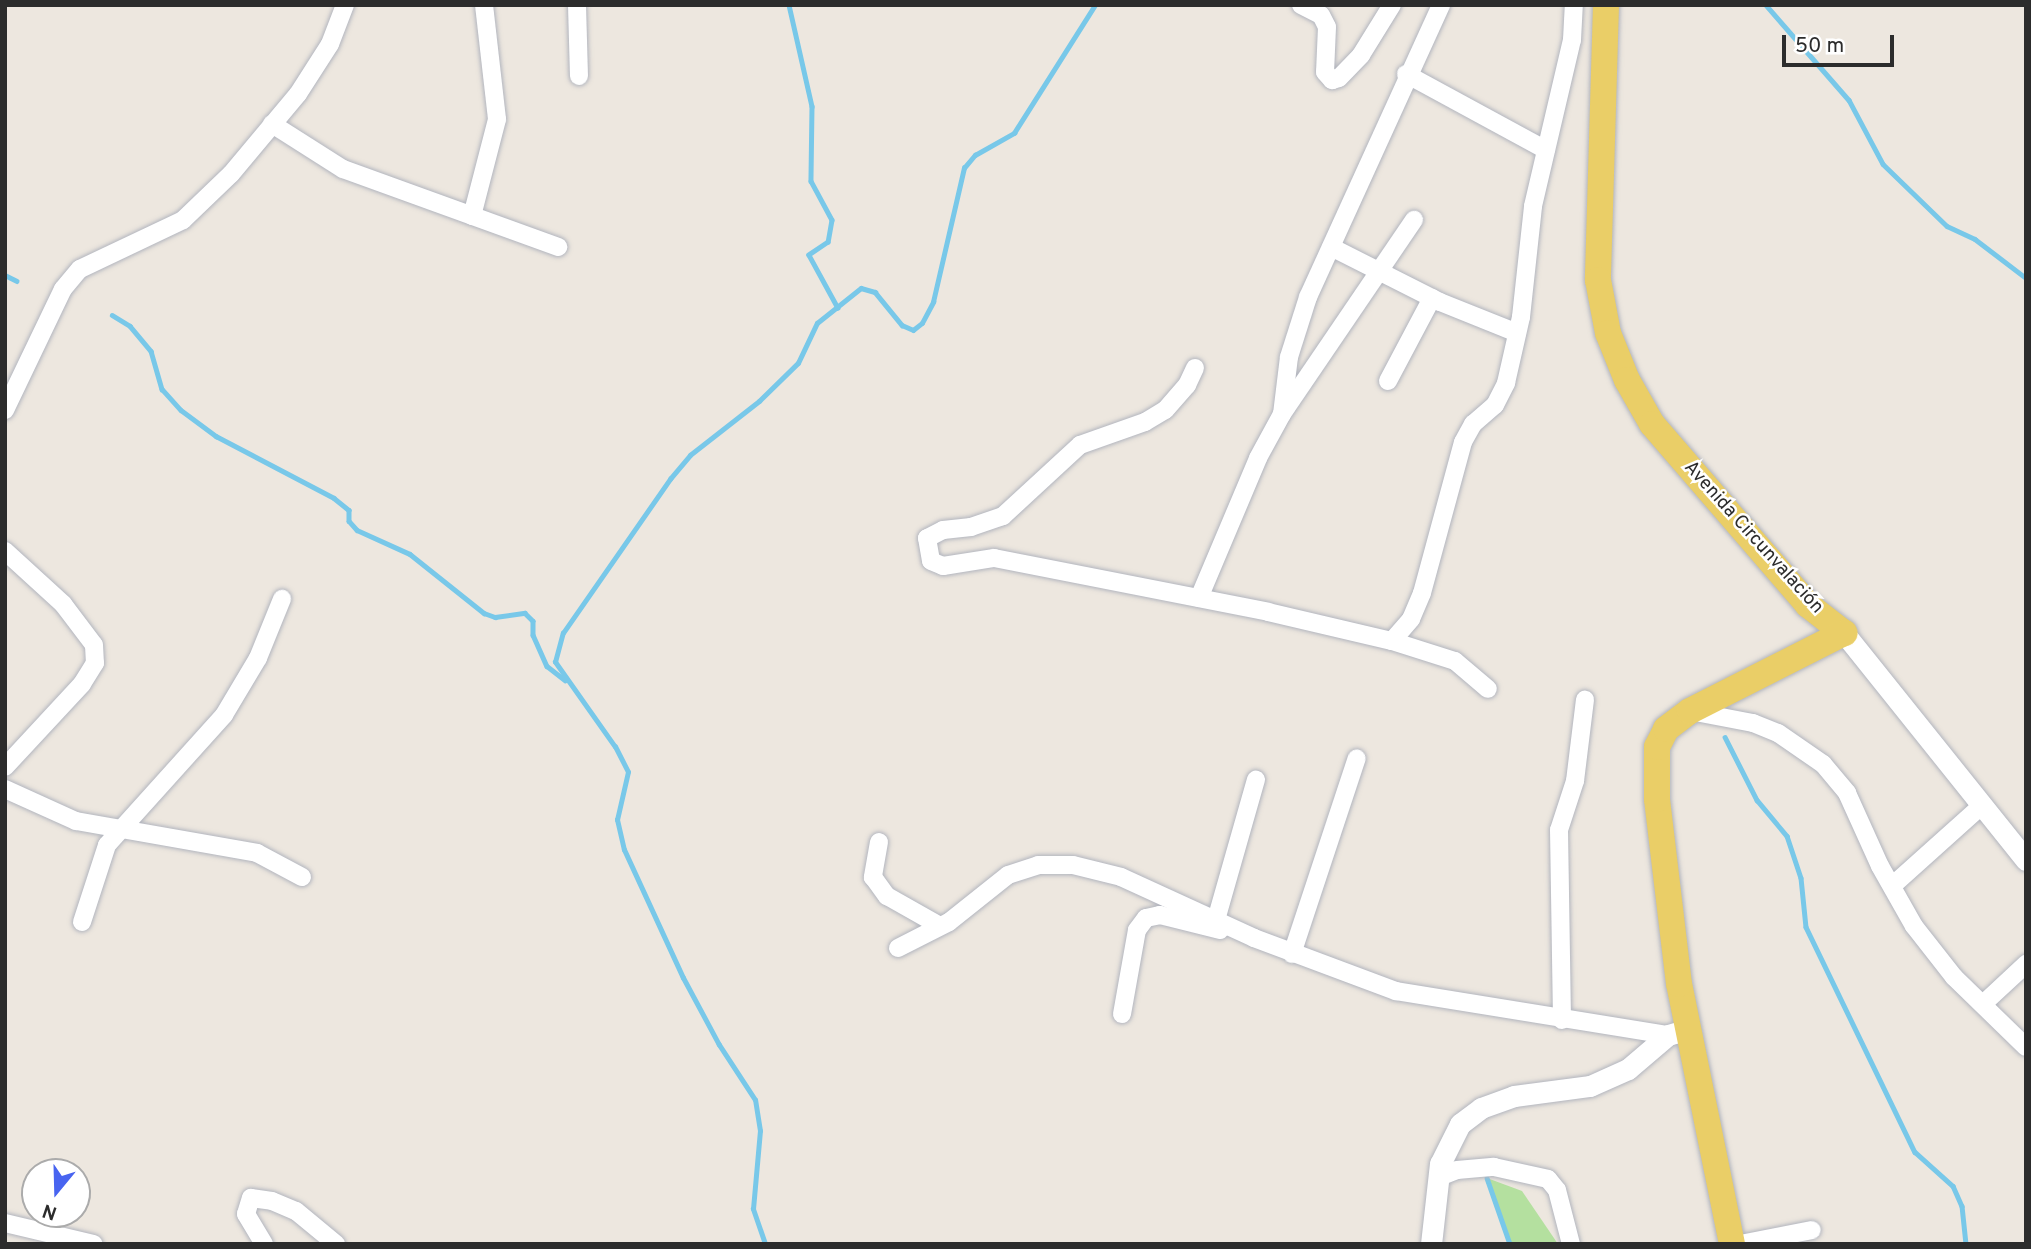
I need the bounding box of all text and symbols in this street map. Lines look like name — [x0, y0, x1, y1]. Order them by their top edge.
scale bar — [1786, 21, 1898, 65]
text: 50 m — [1795, 33, 1844, 60]
street label: Avenida Circunvalación — [1678, 457, 1828, 619]
north arrow — [21, 1158, 91, 1228]
text: N — [39, 1197, 60, 1225]

